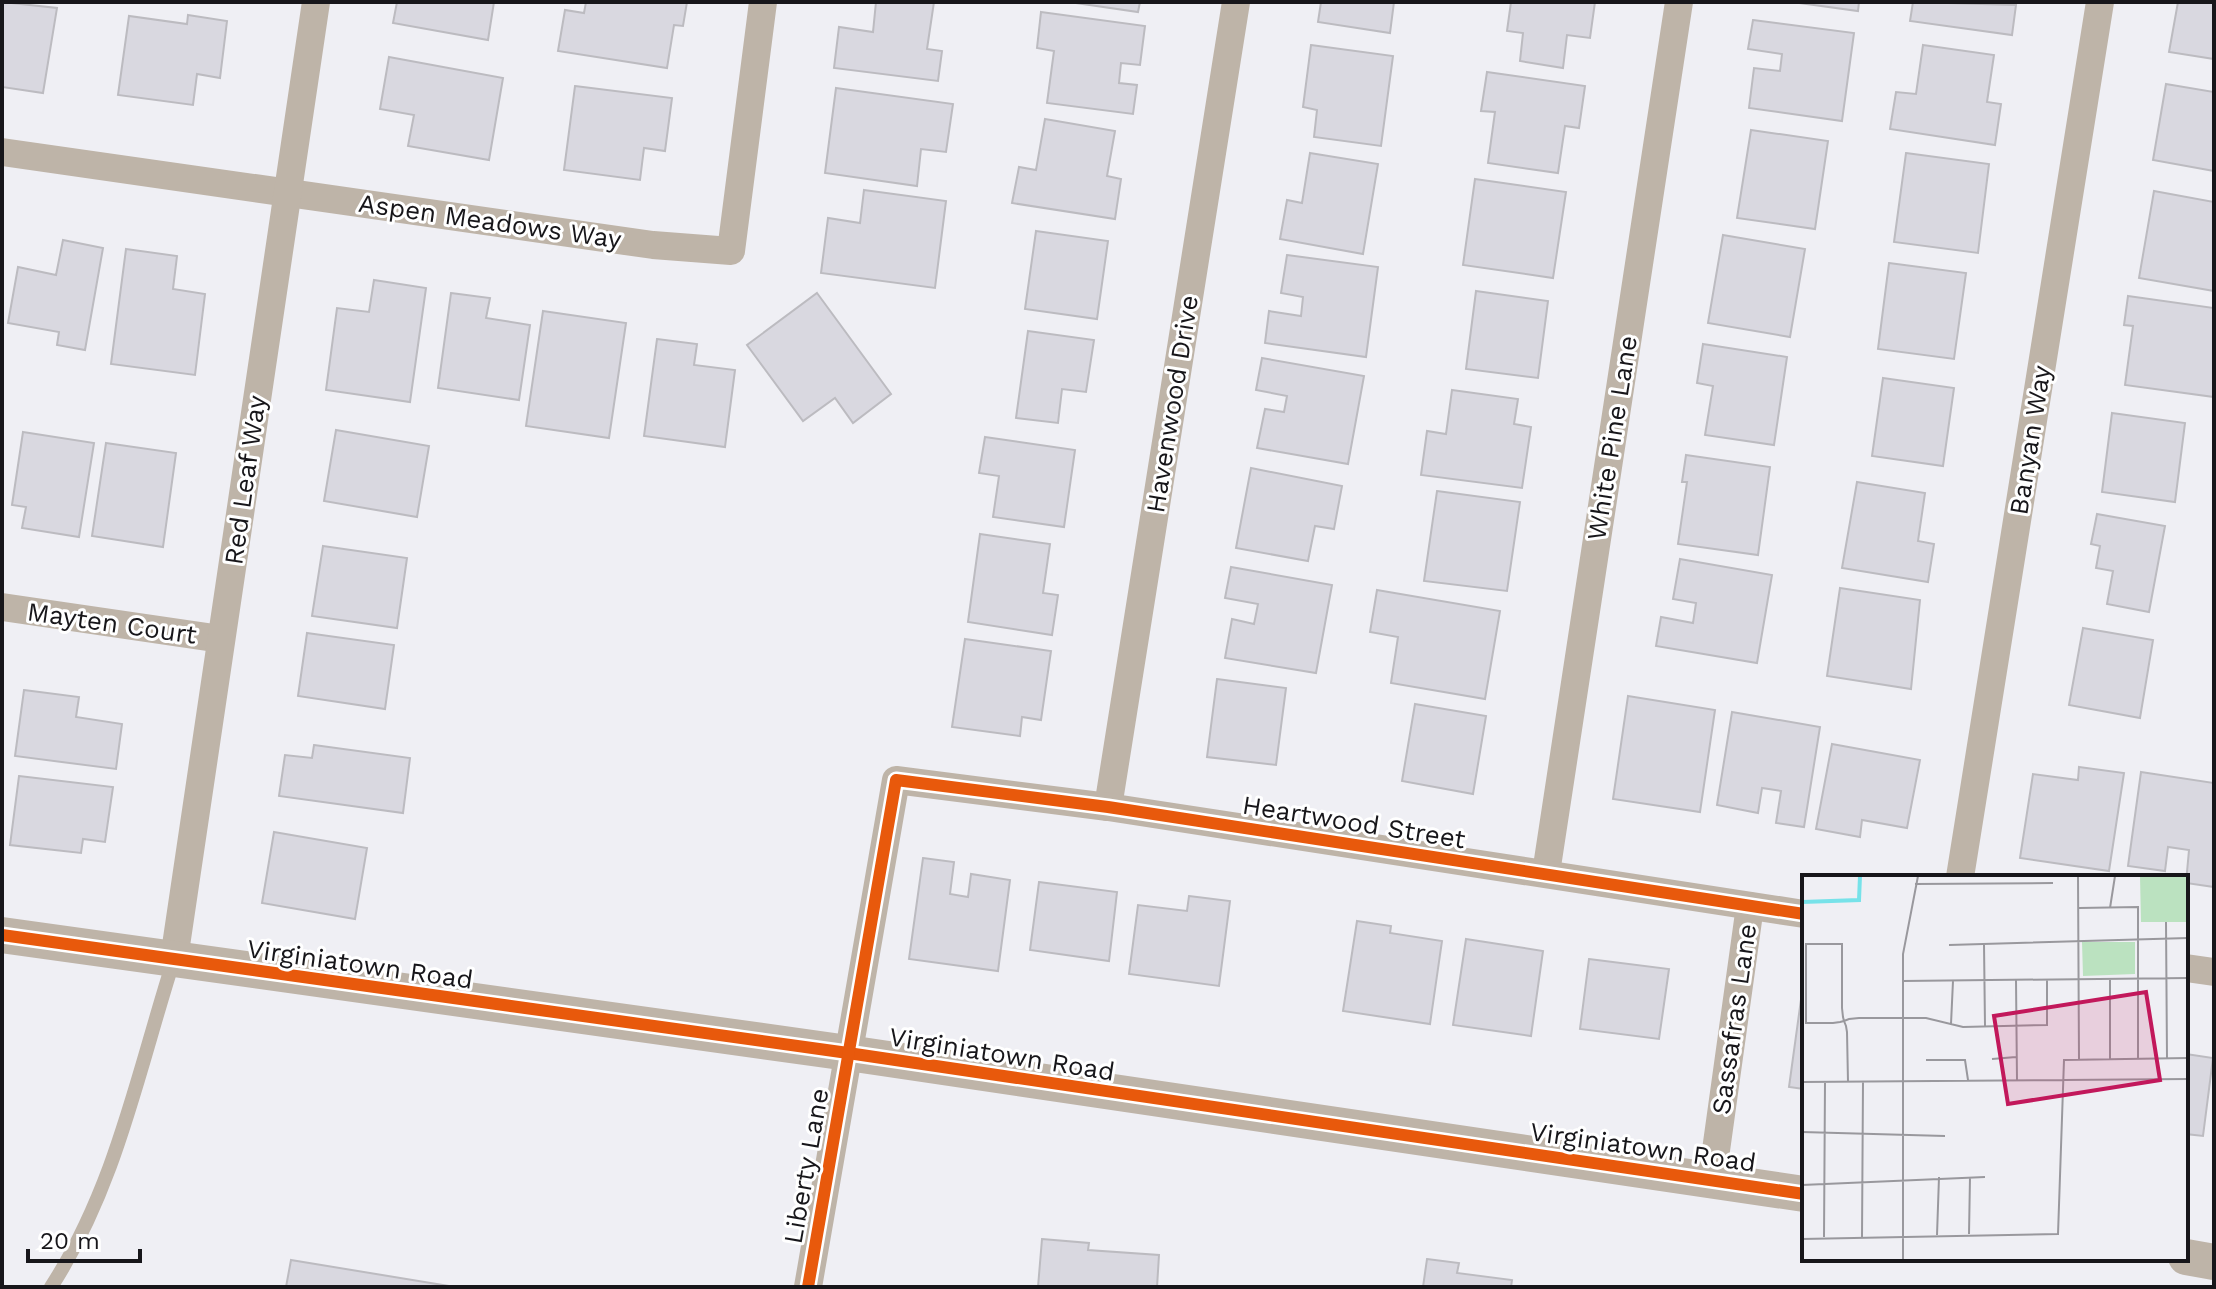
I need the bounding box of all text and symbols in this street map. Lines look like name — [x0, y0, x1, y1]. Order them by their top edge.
street label: Aspen Meadows Way — [357, 188, 624, 254]
street label: Havenwood Drive — [1140, 293, 1204, 515]
street label: White Pine Lane — [1581, 333, 1643, 543]
street label: Banyan Way — [2003, 363, 2057, 517]
street label: Red Leaf Way — [218, 393, 272, 567]
street label: Mayten Court — [25, 596, 199, 650]
street label: Heartwood Street — [1240, 790, 1468, 854]
inset map — [1802, 875, 2188, 1261]
street label: Sassafras Lane — [1706, 922, 1762, 1116]
street label: Virginiatown Road — [245, 933, 475, 995]
street label: Virginiatown Road — [887, 1021, 1117, 1087]
street label: Liberty Lane — [778, 1086, 834, 1246]
street label: Virginiatown Road — [1528, 1116, 1758, 1178]
scale bar — [28, 1213, 140, 1263]
text: 20 m — [40, 1227, 100, 1255]

